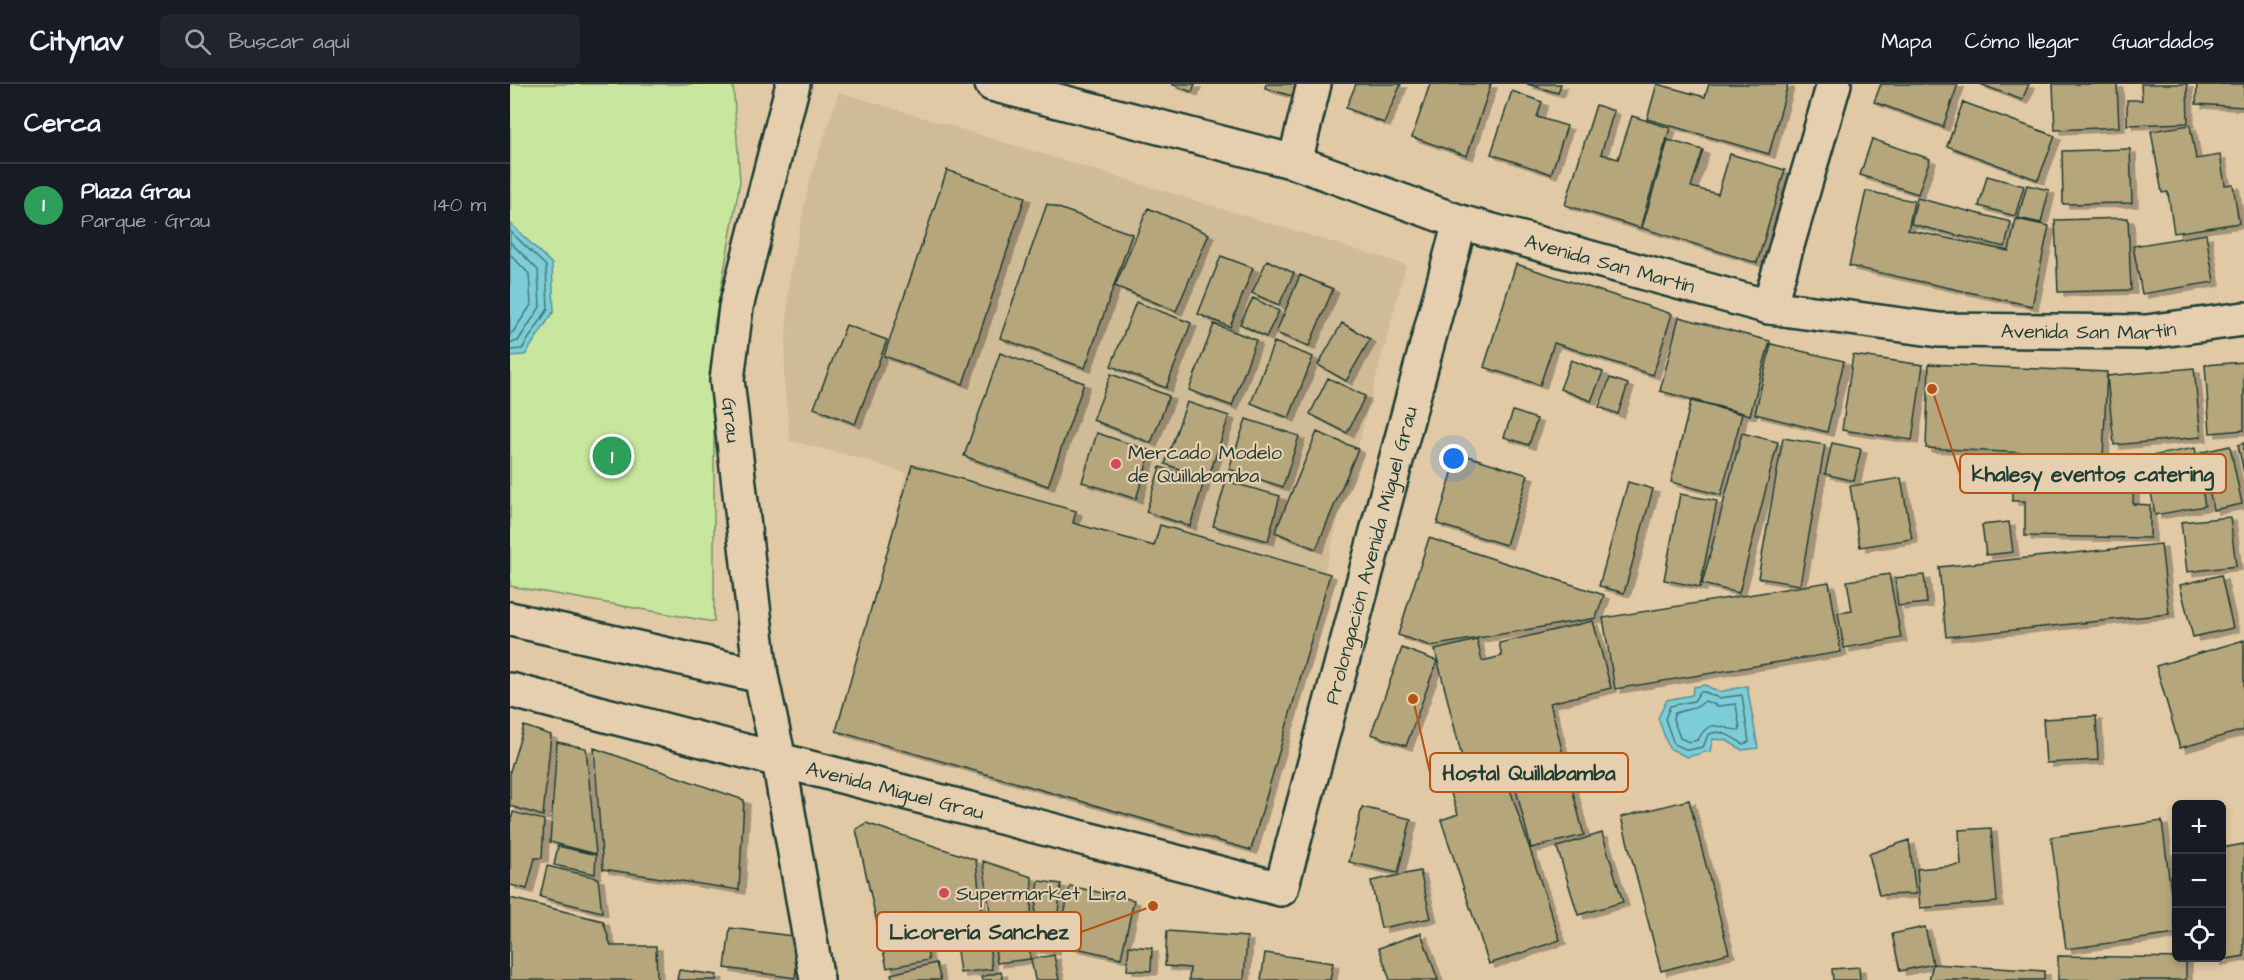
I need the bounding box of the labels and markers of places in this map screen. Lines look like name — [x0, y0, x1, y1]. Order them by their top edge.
pin: 1 — [592, 434, 632, 478]
place label: Mercado Modelo de Quillabamba — [1128, 439, 1282, 490]
callout: khalesy eventos catering — [1960, 454, 2226, 493]
marker: Mercado Modelo de Quillabamba — [1109, 457, 1123, 471]
callout: Hostal Quillabamba — [1430, 753, 1628, 792]
place label: Supermarket Lira — [956, 880, 1126, 908]
marker: Supermarket Lira — [937, 886, 951, 900]
callout: Licorería Sanchez — [877, 912, 1081, 951]

